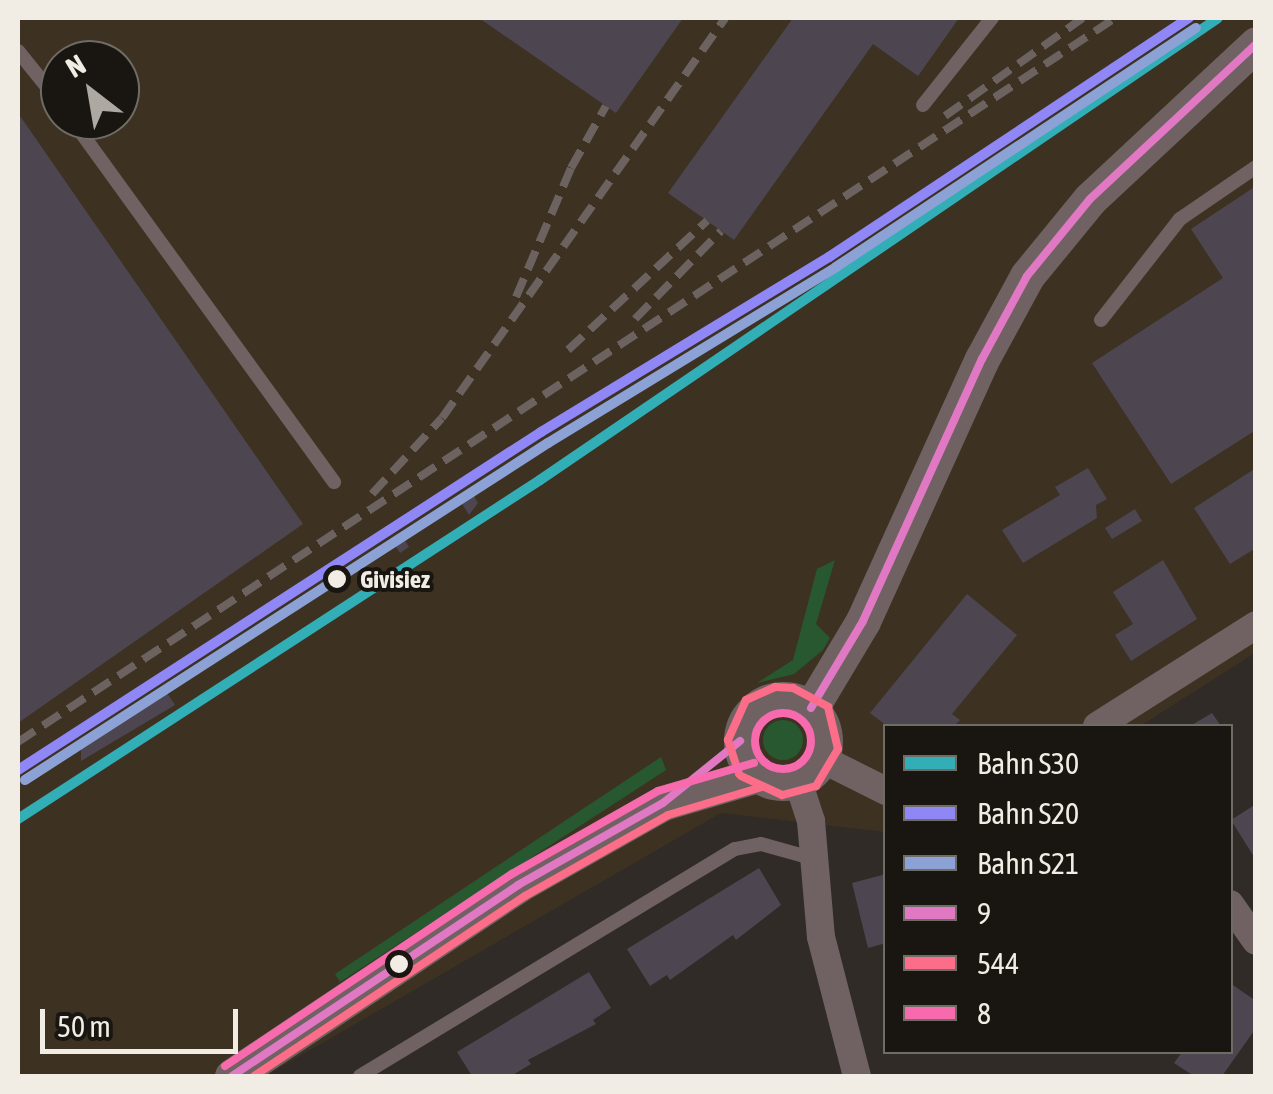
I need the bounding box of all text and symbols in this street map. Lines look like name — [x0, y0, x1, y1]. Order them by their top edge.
north arrow — [40, 40, 140, 140]
text: N — [60, 48, 91, 84]
place label: Givisiez — [360, 564, 430, 594]
marker: Givisiez — [324, 566, 350, 592]
legend — [883, 724, 1233, 1054]
text: Bahn S30 — [977, 746, 1079, 780]
text: Bahn S20 — [977, 796, 1079, 830]
text: Bahn S21 — [977, 846, 1079, 880]
text: 9 — [977, 896, 991, 930]
text: 544 — [977, 946, 1019, 980]
unlabelled marker — [389, 954, 409, 974]
scale bar — [45, 989, 242, 1051]
text: 8 — [977, 996, 991, 1030]
text: 50 m — [57, 1009, 111, 1043]

